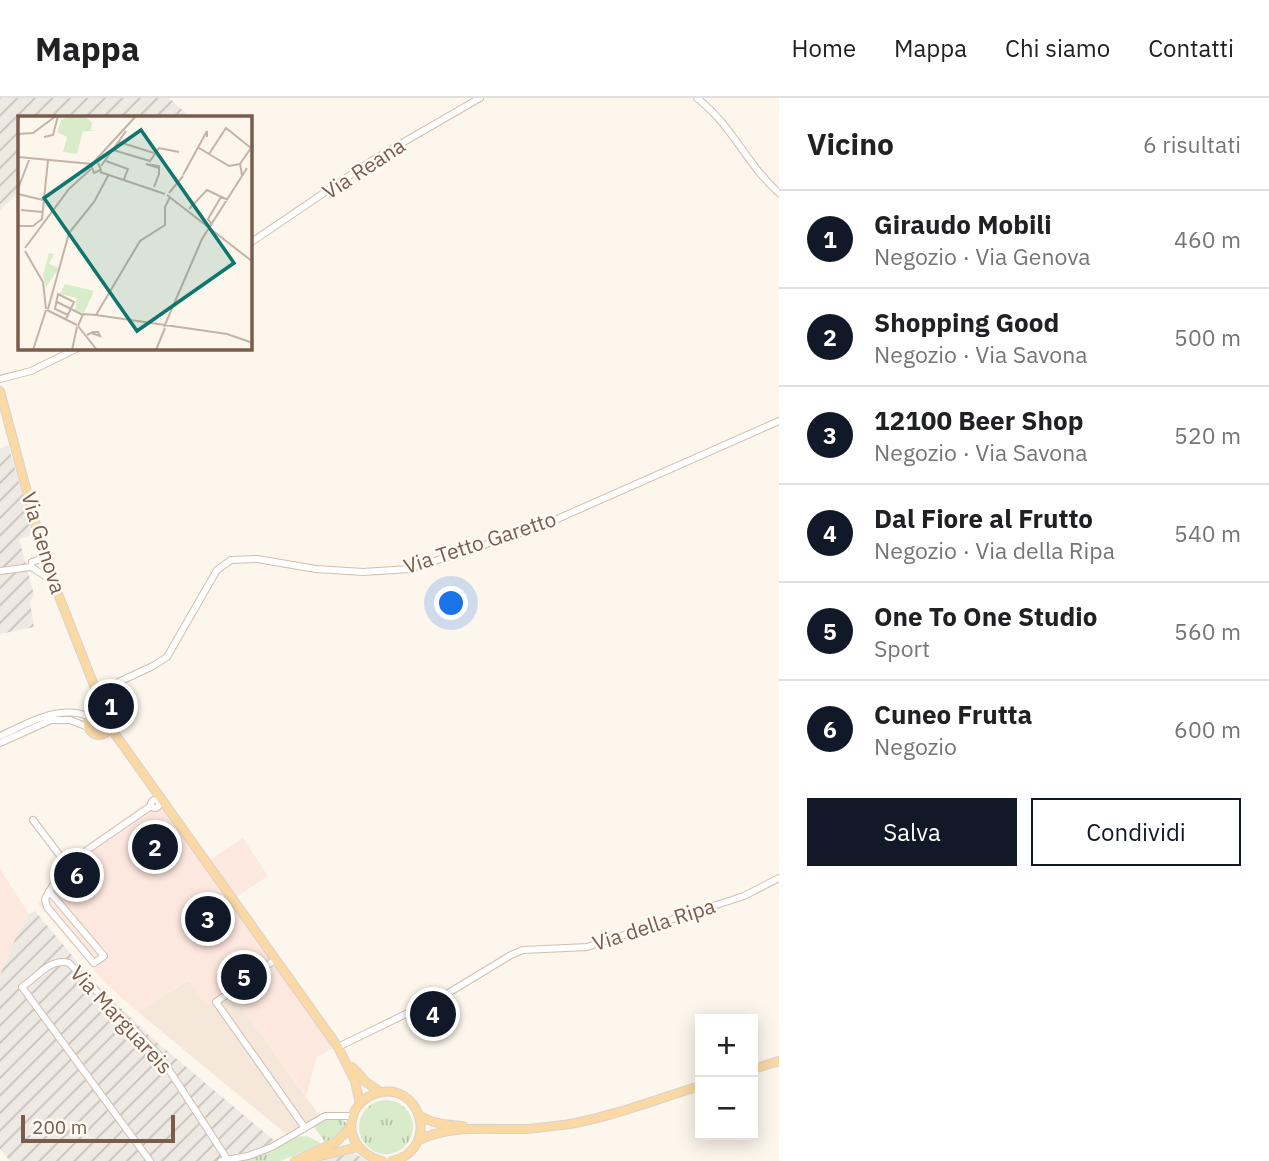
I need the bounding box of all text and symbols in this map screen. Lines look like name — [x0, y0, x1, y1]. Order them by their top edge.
text: Mappa — [35, 27, 140, 70]
text: Home — [792, 32, 856, 64]
text: Mappa — [894, 32, 967, 64]
text: Chi siamo — [1005, 32, 1110, 64]
text: Contatti — [1148, 32, 1234, 64]
inset map — [18, 116, 252, 350]
text: Vicino — [807, 124, 894, 163]
text: 6 risultati — [1143, 129, 1241, 159]
street label: Via Reana — [317, 131, 410, 205]
text: Giraudo Mobili — [874, 207, 1052, 241]
text: 1 — [823, 224, 837, 254]
text: 460 m — [1174, 224, 1241, 254]
text: Negozio · Via Genova — [874, 241, 1091, 271]
text: Shopping Good — [874, 305, 1059, 339]
text: 2 — [823, 322, 837, 352]
text: 500 m — [1174, 322, 1241, 352]
text: Negozio · Via Savona — [874, 339, 1088, 369]
text: 12100 Beer Shop — [874, 403, 1084, 437]
text: 3 — [823, 420, 837, 450]
text: 520 m — [1174, 420, 1241, 450]
text: Negozio · Via Savona — [874, 437, 1088, 467]
street label: Via Genova — [15, 488, 73, 597]
text: Dal Fiore al Frutto — [874, 501, 1093, 535]
street label: Via Tetto Garetto — [400, 504, 560, 580]
text: 4 — [823, 518, 837, 548]
text: 540 m — [1174, 518, 1241, 548]
text: Negozio · Via della Ripa — [874, 535, 1115, 565]
your location — [434, 586, 468, 620]
text: One To One Studio — [874, 599, 1097, 633]
text: 5 — [823, 616, 837, 646]
text: 560 m — [1174, 616, 1241, 646]
text: Sport — [874, 633, 930, 663]
pin: 1 — [88, 680, 134, 732]
text: Cuneo Frutta — [874, 697, 1032, 731]
text: 6 — [823, 714, 837, 744]
text: 600 m — [1174, 714, 1241, 744]
text: Negozio — [874, 731, 957, 761]
button: Salva — [807, 798, 1017, 866]
button: Condividi — [1031, 798, 1241, 866]
pin: 2 — [132, 821, 178, 873]
pin: 6 — [54, 849, 100, 901]
street label: Via della Ripa — [589, 891, 719, 957]
pin: 3 — [185, 893, 231, 945]
pin: 5 — [221, 951, 267, 1003]
street label: Via Marguareis — [64, 959, 179, 1079]
pin: 4 — [410, 988, 456, 1040]
map controls — [695, 1014, 758, 1140]
button: + — [695, 1014, 758, 1077]
button: − — [695, 1077, 758, 1140]
scale bar — [21, 1112, 175, 1144]
text: 200 m — [32, 1115, 87, 1139]

